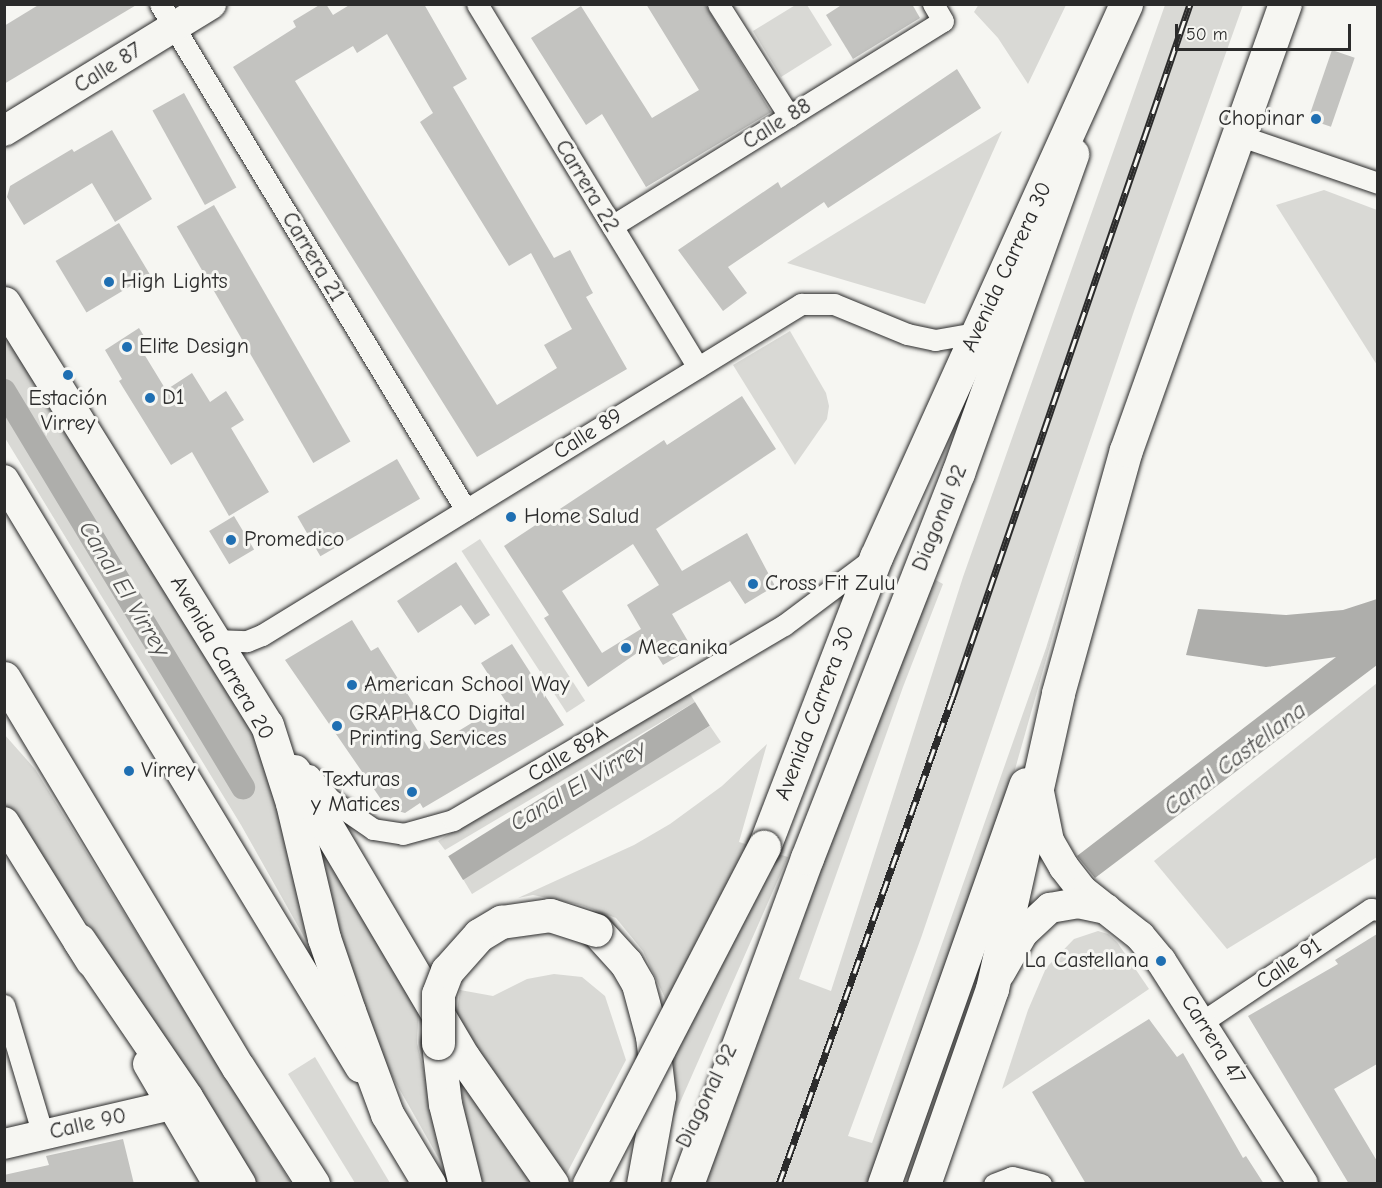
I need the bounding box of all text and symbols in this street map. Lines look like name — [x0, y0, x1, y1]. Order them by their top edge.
scale bar — [1178, 12, 1354, 50]
text: 50 m — [1186, 24, 1228, 45]
street label: Calle 87 — [69, 37, 147, 99]
street label: Calle 88 — [738, 93, 816, 155]
place label: Chopinar — [1218, 106, 1304, 132]
marker: Chopinar — [1309, 112, 1323, 126]
street label: Carrera 22 — [549, 135, 625, 237]
street label: Avenida Carrera 30 — [956, 178, 1058, 356]
street label: Carrera 21 — [276, 207, 350, 307]
place label: High Lights — [121, 269, 228, 295]
marker: High Lights — [102, 275, 116, 289]
place label: Elite Design — [139, 334, 249, 360]
marker: Elite Design — [120, 340, 134, 354]
marker: Estación Virrey — [61, 368, 75, 382]
place label: Estación Virrey — [29, 385, 107, 436]
place label: D1 — [162, 385, 185, 411]
marker: D1 — [143, 391, 157, 405]
street label: Calle 89 — [549, 403, 627, 465]
street label: Diagonal 92 — [907, 461, 973, 575]
place label: Home Salud — [524, 504, 639, 530]
marker: Home Salud — [502, 508, 520, 526]
water label: Canal El Virrey — [72, 516, 176, 662]
place label: Promedico — [244, 527, 344, 553]
marker: Promedico — [222, 531, 240, 549]
street label: Avenida Carrera 20 — [164, 571, 280, 745]
place label: Cross Fit Zulu — [765, 571, 895, 597]
marker: Cross Fit Zulu — [746, 577, 760, 591]
street label: Avenida Carrera 30 — [770, 622, 860, 804]
place label: Mecanika — [638, 635, 728, 661]
marker: Mecanika — [619, 641, 633, 655]
place label: American School Way — [364, 672, 570, 698]
marker: American School Way — [345, 678, 359, 692]
water label: Canal Castellana — [1158, 696, 1312, 822]
place label: GRAPH&CO Digital Printing Services — [349, 700, 525, 752]
marker: GRAPH&CO Digital Printing Services — [330, 719, 344, 733]
street label: Calle 89A — [523, 720, 613, 788]
water label: Canal El Virrey — [505, 734, 651, 838]
place label: Virrey — [141, 758, 196, 784]
marker: Virrey — [122, 764, 136, 778]
place label: Texturas y Matices — [311, 766, 400, 818]
marker: Texturas y Matices — [405, 785, 419, 799]
street label: Calle 91 — [1251, 933, 1327, 995]
place label: La Castellana — [1024, 948, 1149, 974]
marker: La Castellana — [1154, 954, 1168, 968]
street label: Carrera 47 — [1175, 990, 1251, 1090]
street label: Diagonal 92 — [671, 1040, 743, 1152]
street label: Calle 90 — [47, 1102, 129, 1146]

